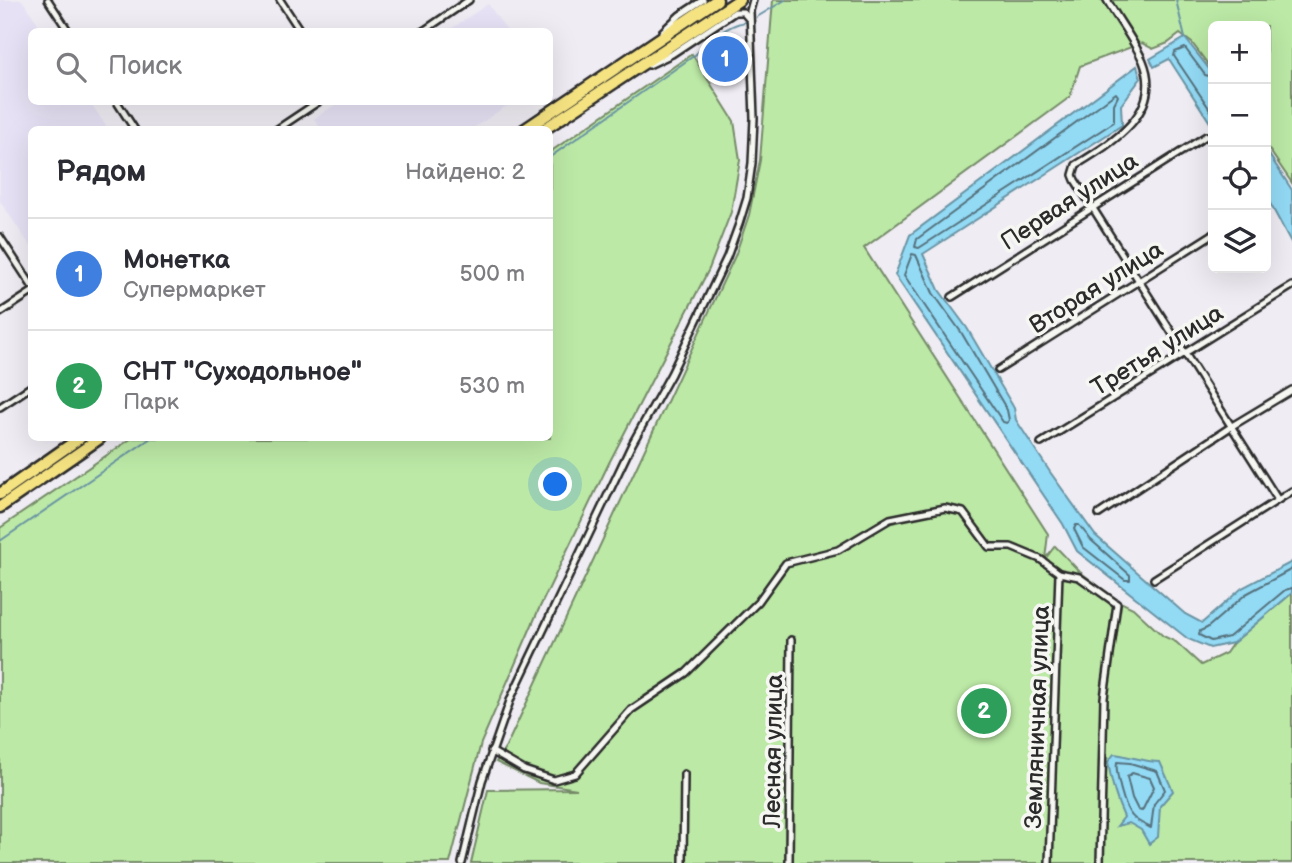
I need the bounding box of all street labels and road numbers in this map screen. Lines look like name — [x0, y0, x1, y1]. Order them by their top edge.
street label: Первая улица — [995, 146, 1143, 257]
street label: Вторая улица — [1024, 235, 1169, 340]
street label: Третья улица — [1086, 298, 1229, 402]
street label: Земляничная улица — [1019, 605, 1056, 829]
street label: Лесная улица — [758, 674, 789, 829]

